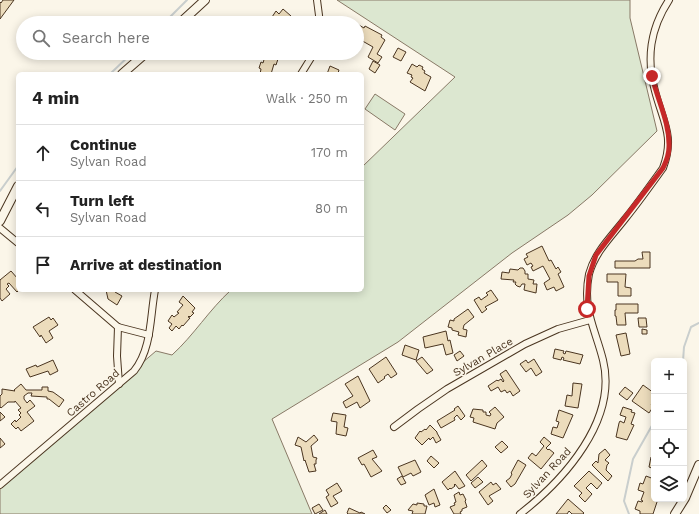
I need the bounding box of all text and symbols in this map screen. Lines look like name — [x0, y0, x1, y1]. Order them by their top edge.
search box — [16, 16, 364, 60]
icon: search — [30, 27, 52, 49]
text: Search here — [62, 29, 150, 47]
route end — [643, 67, 661, 85]
text: 4 min — [32, 88, 79, 108]
text: Walk · 250 m — [266, 91, 348, 106]
text: Continue — [70, 136, 137, 154]
icon: ahead — [32, 142, 54, 164]
text: 170 m — [311, 145, 348, 160]
text: Sylvan Road — [70, 154, 147, 169]
text: Turn left — [70, 192, 134, 210]
icon: left — [32, 198, 54, 220]
text: 80 m — [315, 201, 348, 216]
text: Sylvan Road — [70, 210, 147, 225]
icon: arrive — [32, 254, 54, 276]
text: Arrive at destination — [70, 256, 222, 274]
route start — [578, 300, 596, 318]
street label: Sylvan Place — [451, 335, 515, 379]
map controls — [651, 358, 687, 502]
button: + — [651, 358, 687, 394]
street label: Castro Road — [64, 367, 122, 419]
button: − — [651, 394, 687, 430]
button: locate — [651, 430, 687, 466]
street label: Sylvan Road — [520, 445, 574, 501]
button: layers — [651, 466, 687, 502]

